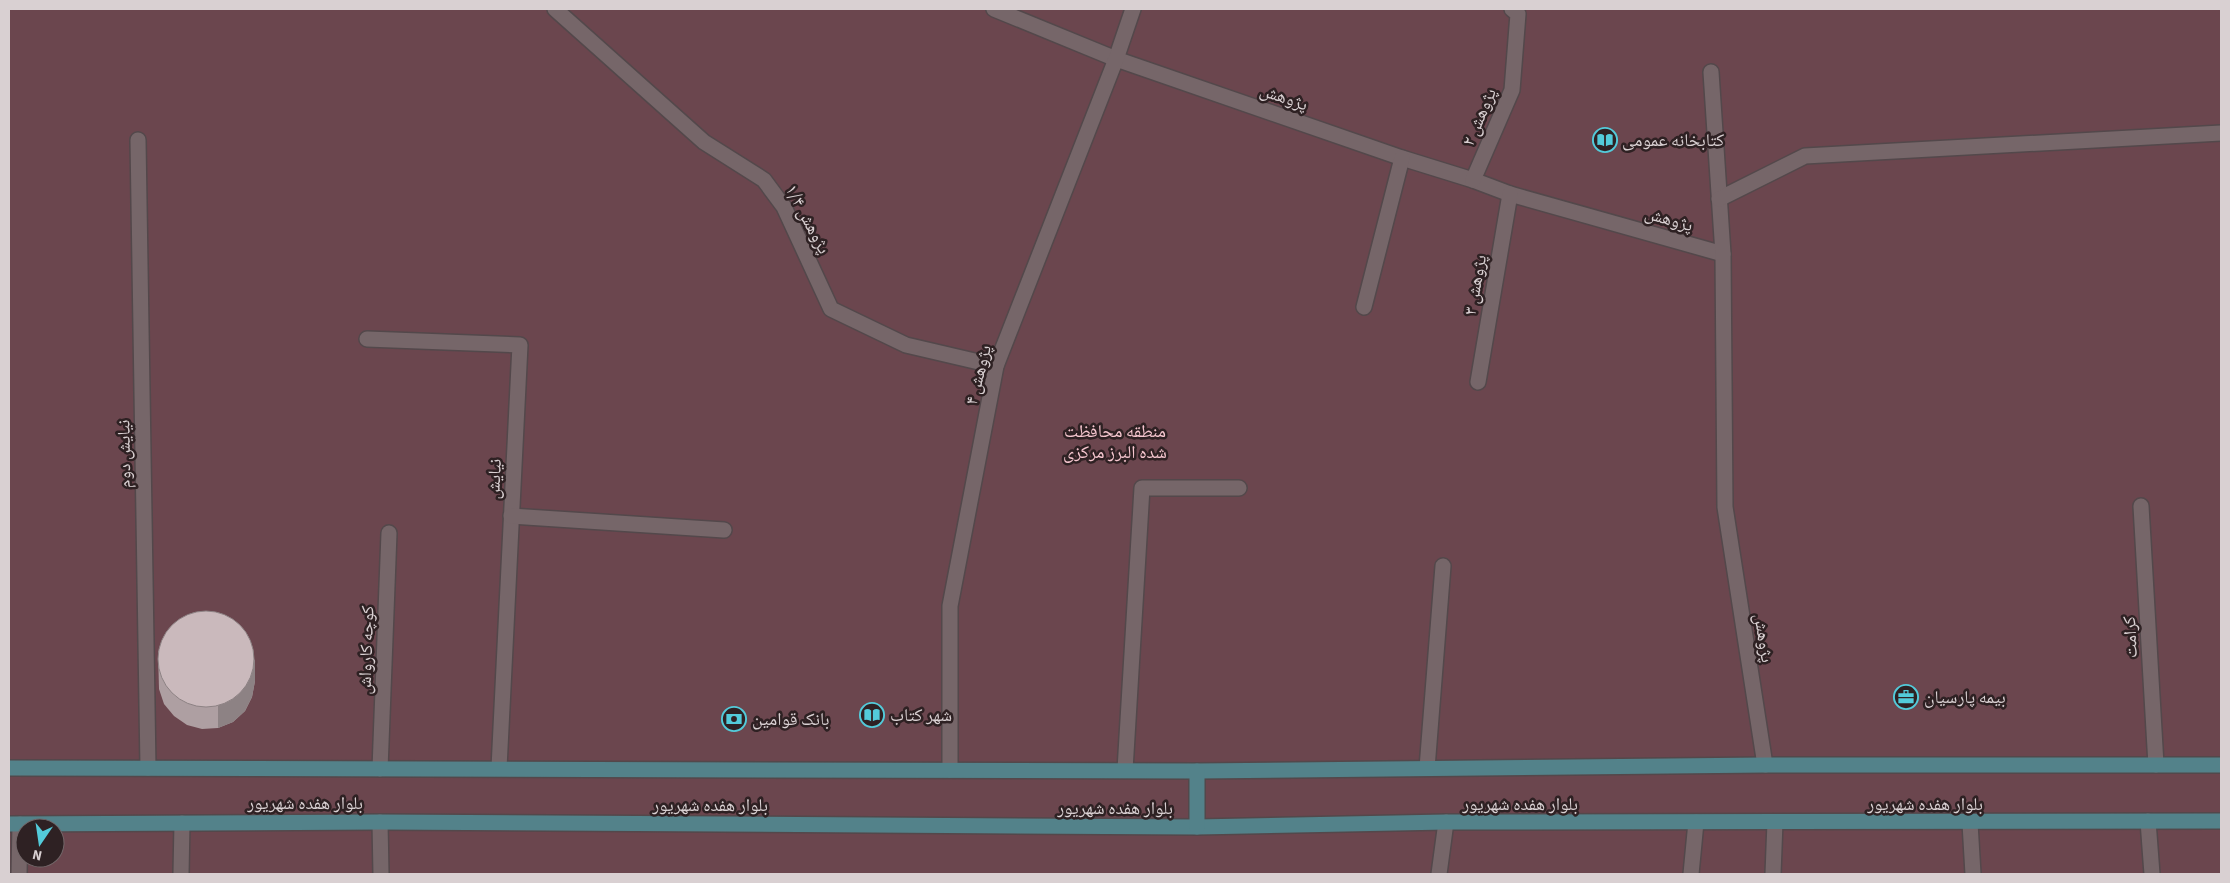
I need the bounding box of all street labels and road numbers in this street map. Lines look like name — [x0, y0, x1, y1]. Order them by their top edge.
street label: پژوهش — [1256, 78, 1311, 117]
street label: پژوهش ۲ — [1456, 84, 1503, 150]
street label: پژوهش ۱/۴ — [779, 180, 836, 258]
street label: پژوهش — [1642, 201, 1696, 238]
street label: پژوهش ۳ — [1458, 253, 1493, 317]
street label: پژوهش ۴ — [959, 342, 998, 408]
street label: نیایش دوم — [111, 419, 138, 489]
street label: نیایش — [481, 458, 508, 500]
street label: کوچه کارواش — [352, 605, 381, 695]
street label: پژوهش — [1747, 612, 1780, 664]
street label: کرامت — [2117, 615, 2144, 659]
street label: بلوار هفده شهریور — [246, 791, 363, 816]
street label: بلوار هفده شهریور — [1461, 792, 1578, 817]
street label: بلوار هفده شهریور — [1866, 792, 1983, 817]
street label: بلوار هفده شهریور — [651, 793, 768, 818]
street label: بلوار هفده شهریور — [1056, 796, 1173, 821]

